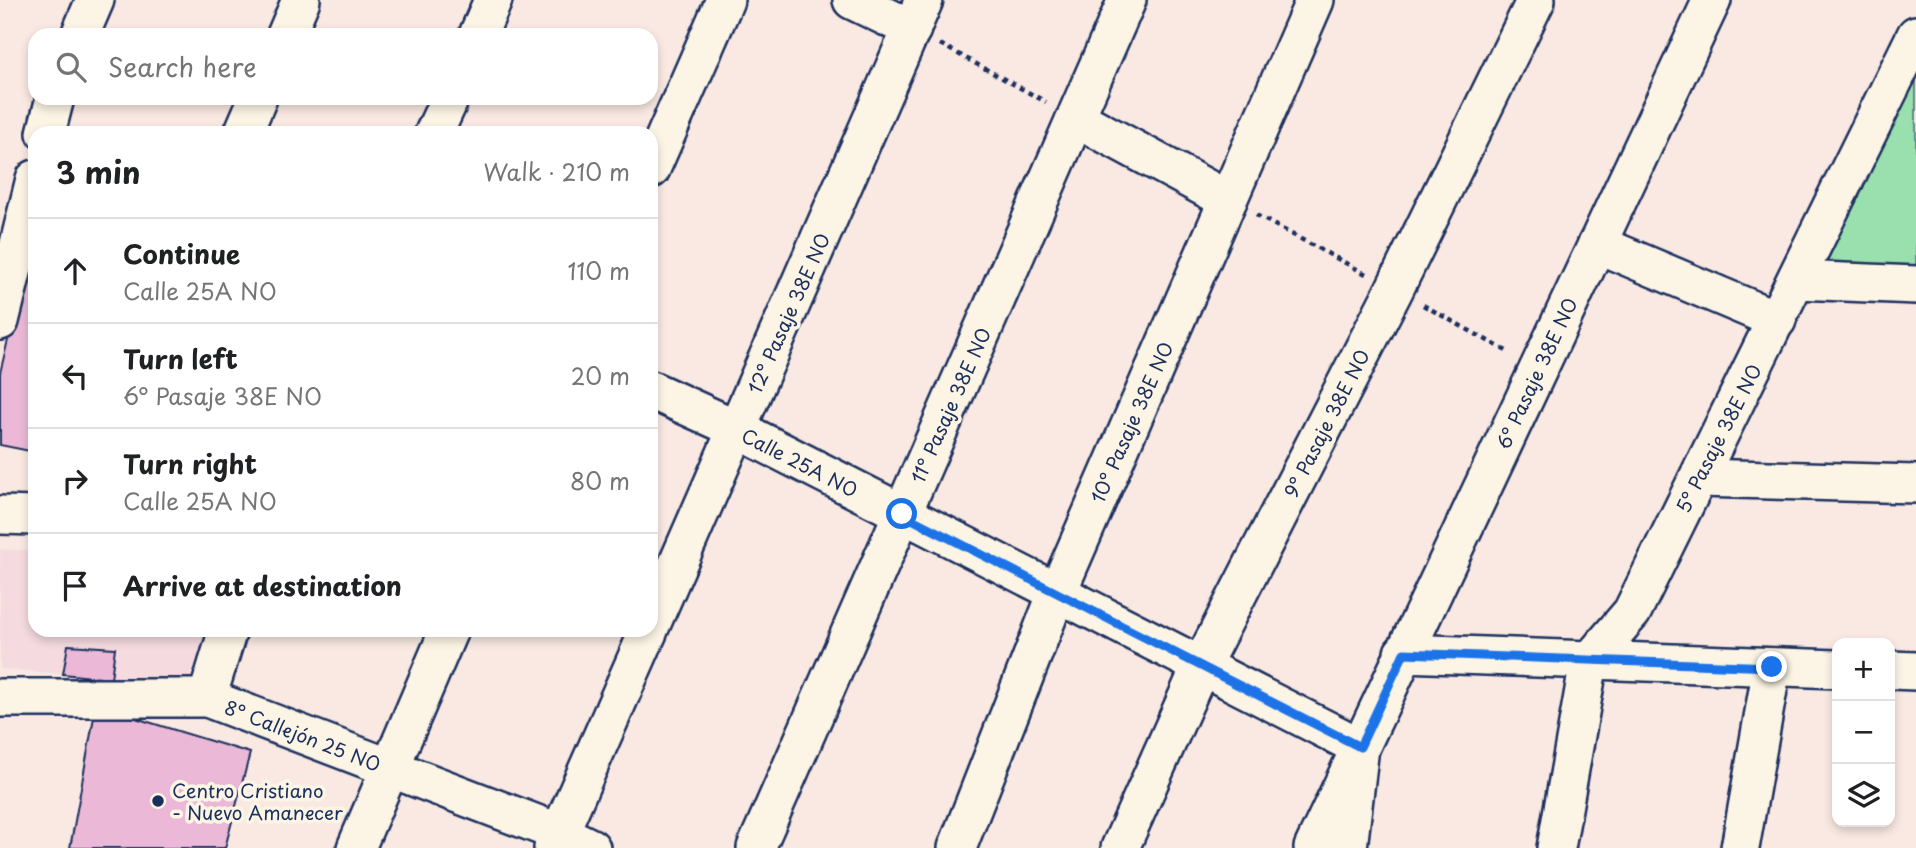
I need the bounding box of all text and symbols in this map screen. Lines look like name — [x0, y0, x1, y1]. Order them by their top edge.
search box — [28, 28, 658, 105]
text: Search here — [108, 47, 257, 86]
icon: search — [52, 48, 90, 86]
text: 3 min — [56, 149, 141, 194]
text: Walk · 210 m — [483, 154, 630, 189]
street label: 12° Pasaje 38E NO — [740, 228, 836, 398]
text: Continue — [123, 234, 240, 273]
icon: ahead — [56, 252, 94, 290]
text: 110 m — [568, 253, 630, 288]
text: Calle 25A NO — [123, 273, 277, 308]
street label: 6° Pasaje 38E NO — [1489, 293, 1583, 453]
street label: 11° Pasaje 38E NO — [903, 323, 997, 487]
street label: 10° Pasaje 38E NO — [1083, 337, 1179, 507]
text: Turn left — [123, 339, 238, 378]
street label: 9° Pasaje 38E NO — [1276, 344, 1376, 502]
icon: left — [56, 357, 94, 395]
text: 20 m — [571, 358, 630, 393]
street label: 5° Pasaje 38E NO — [1668, 359, 1768, 517]
text: 6° Pasaje 38E NO — [123, 378, 322, 413]
street label: Calle 25A NO — [737, 421, 863, 503]
text: Turn right — [123, 444, 257, 483]
icon: right — [56, 462, 94, 500]
text: 80 m — [570, 463, 630, 498]
text: Calle 25A NO — [123, 483, 277, 518]
route start — [886, 498, 917, 529]
text: Arrive at destination — [123, 566, 402, 605]
icon: arrive — [56, 567, 94, 605]
map controls — [1832, 638, 1895, 827]
button: + — [1832, 638, 1895, 701]
route end — [1756, 651, 1787, 682]
street label: 8° Callejón 25 NO — [221, 692, 385, 778]
button: − — [1832, 701, 1895, 764]
button: layers — [1832, 764, 1895, 827]
place label: Centro Cristiano - Nuevo Amanecer — [172, 776, 343, 826]
marker: Centro Cristiano - Nuevo Amanecer — [150, 793, 166, 809]

